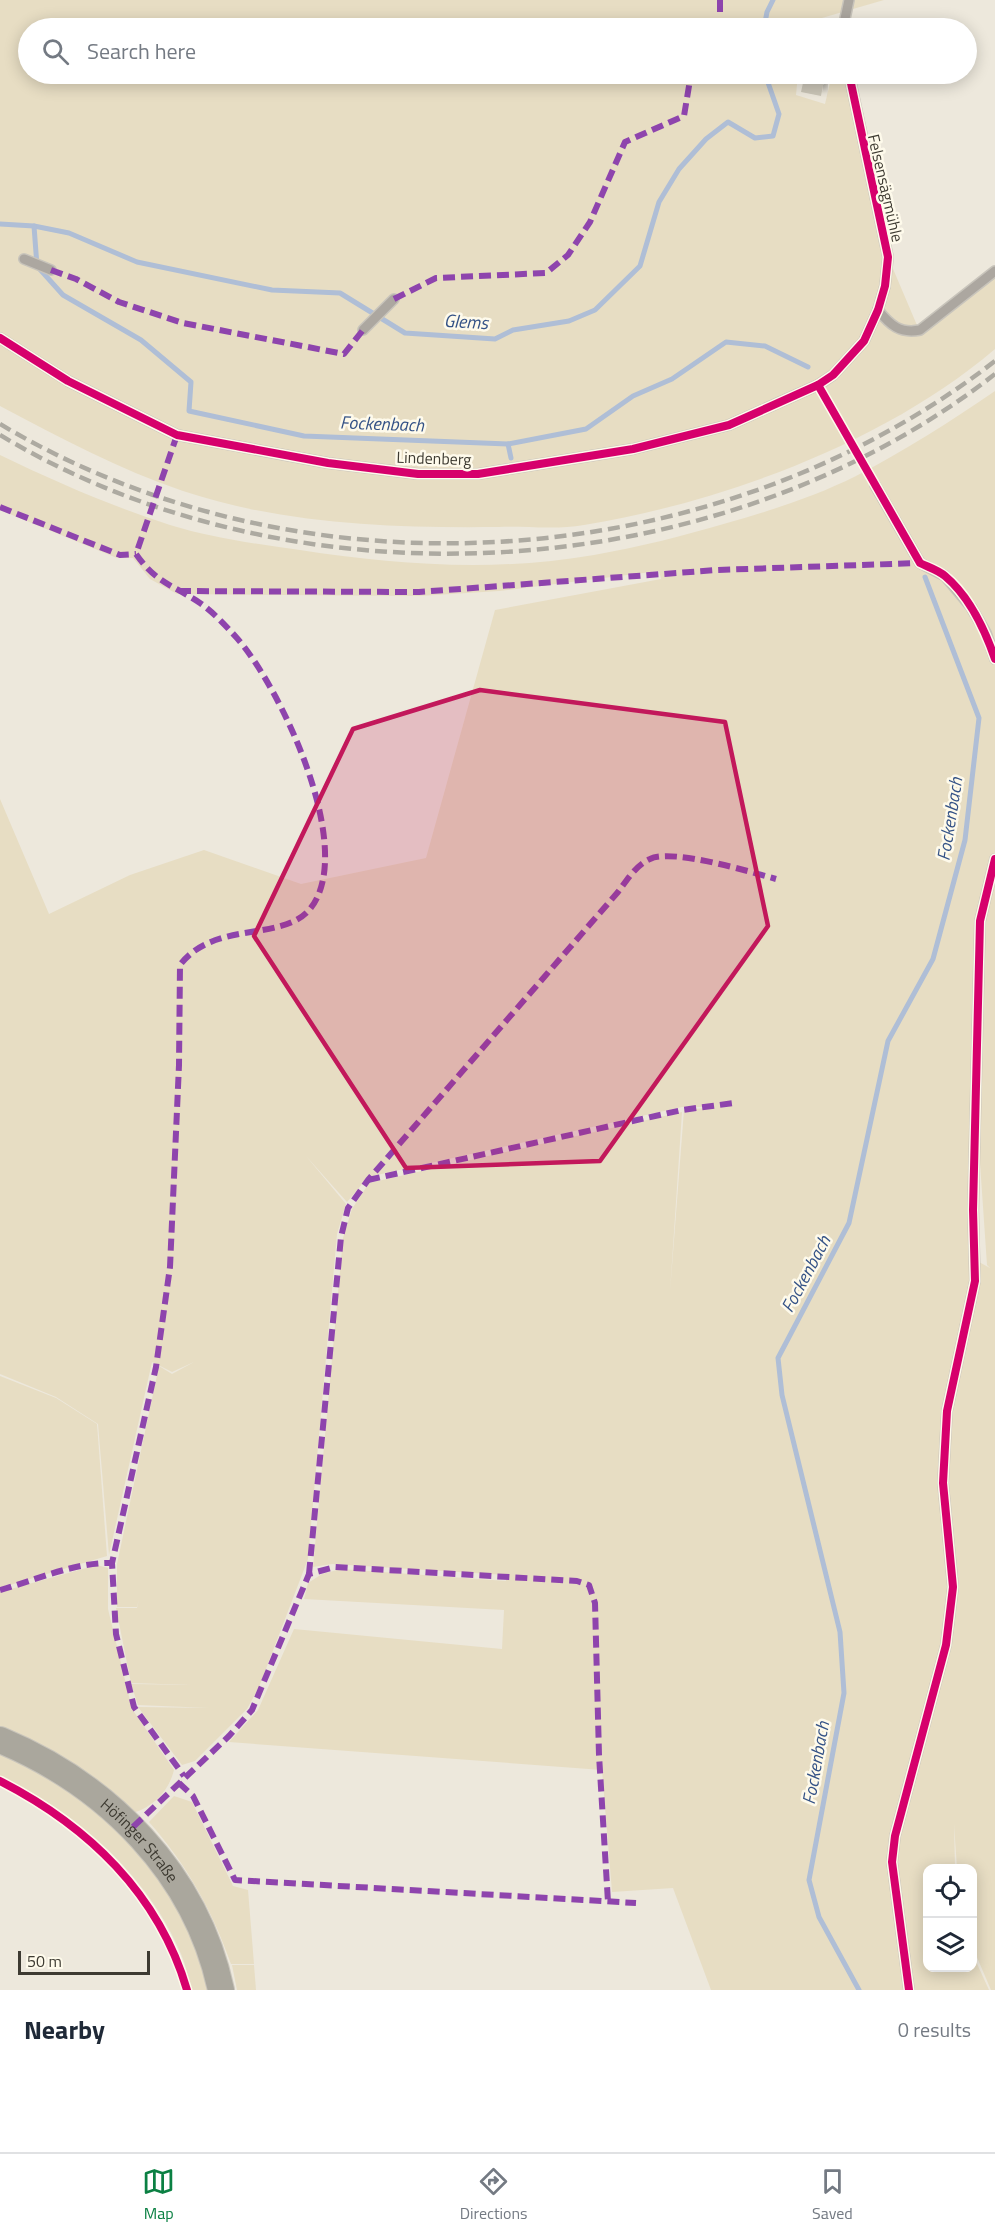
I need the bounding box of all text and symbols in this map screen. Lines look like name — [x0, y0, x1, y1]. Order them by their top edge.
search box — [18, 18, 977, 84]
text: Search here — [87, 34, 196, 68]
icon: search — [39, 35, 72, 68]
street label: Felsensägmühle — [862, 132, 910, 244]
water label: Glems — [443, 307, 490, 336]
water label: Fockenbach — [340, 409, 425, 438]
street label: Lindenberg — [396, 445, 472, 471]
water label: Fockenbach — [930, 774, 970, 862]
water label: Fockenbach — [774, 1229, 838, 1317]
water label: Fockenbach — [795, 1718, 836, 1807]
street label: Höfinger Straße — [95, 1792, 185, 1887]
map controls — [923, 1864, 977, 1972]
button: locate — [923, 1864, 977, 1918]
button: layers — [923, 1918, 977, 1972]
scale bar — [18, 1948, 150, 1976]
text: 50 m — [27, 1949, 62, 1973]
text: Nearby — [24, 2010, 105, 2049]
text: 0 results — [898, 2014, 971, 2045]
tab: Map — [142, 2165, 175, 2225]
tab: Directions — [460, 2165, 528, 2225]
tab: Saved — [812, 2165, 853, 2225]

